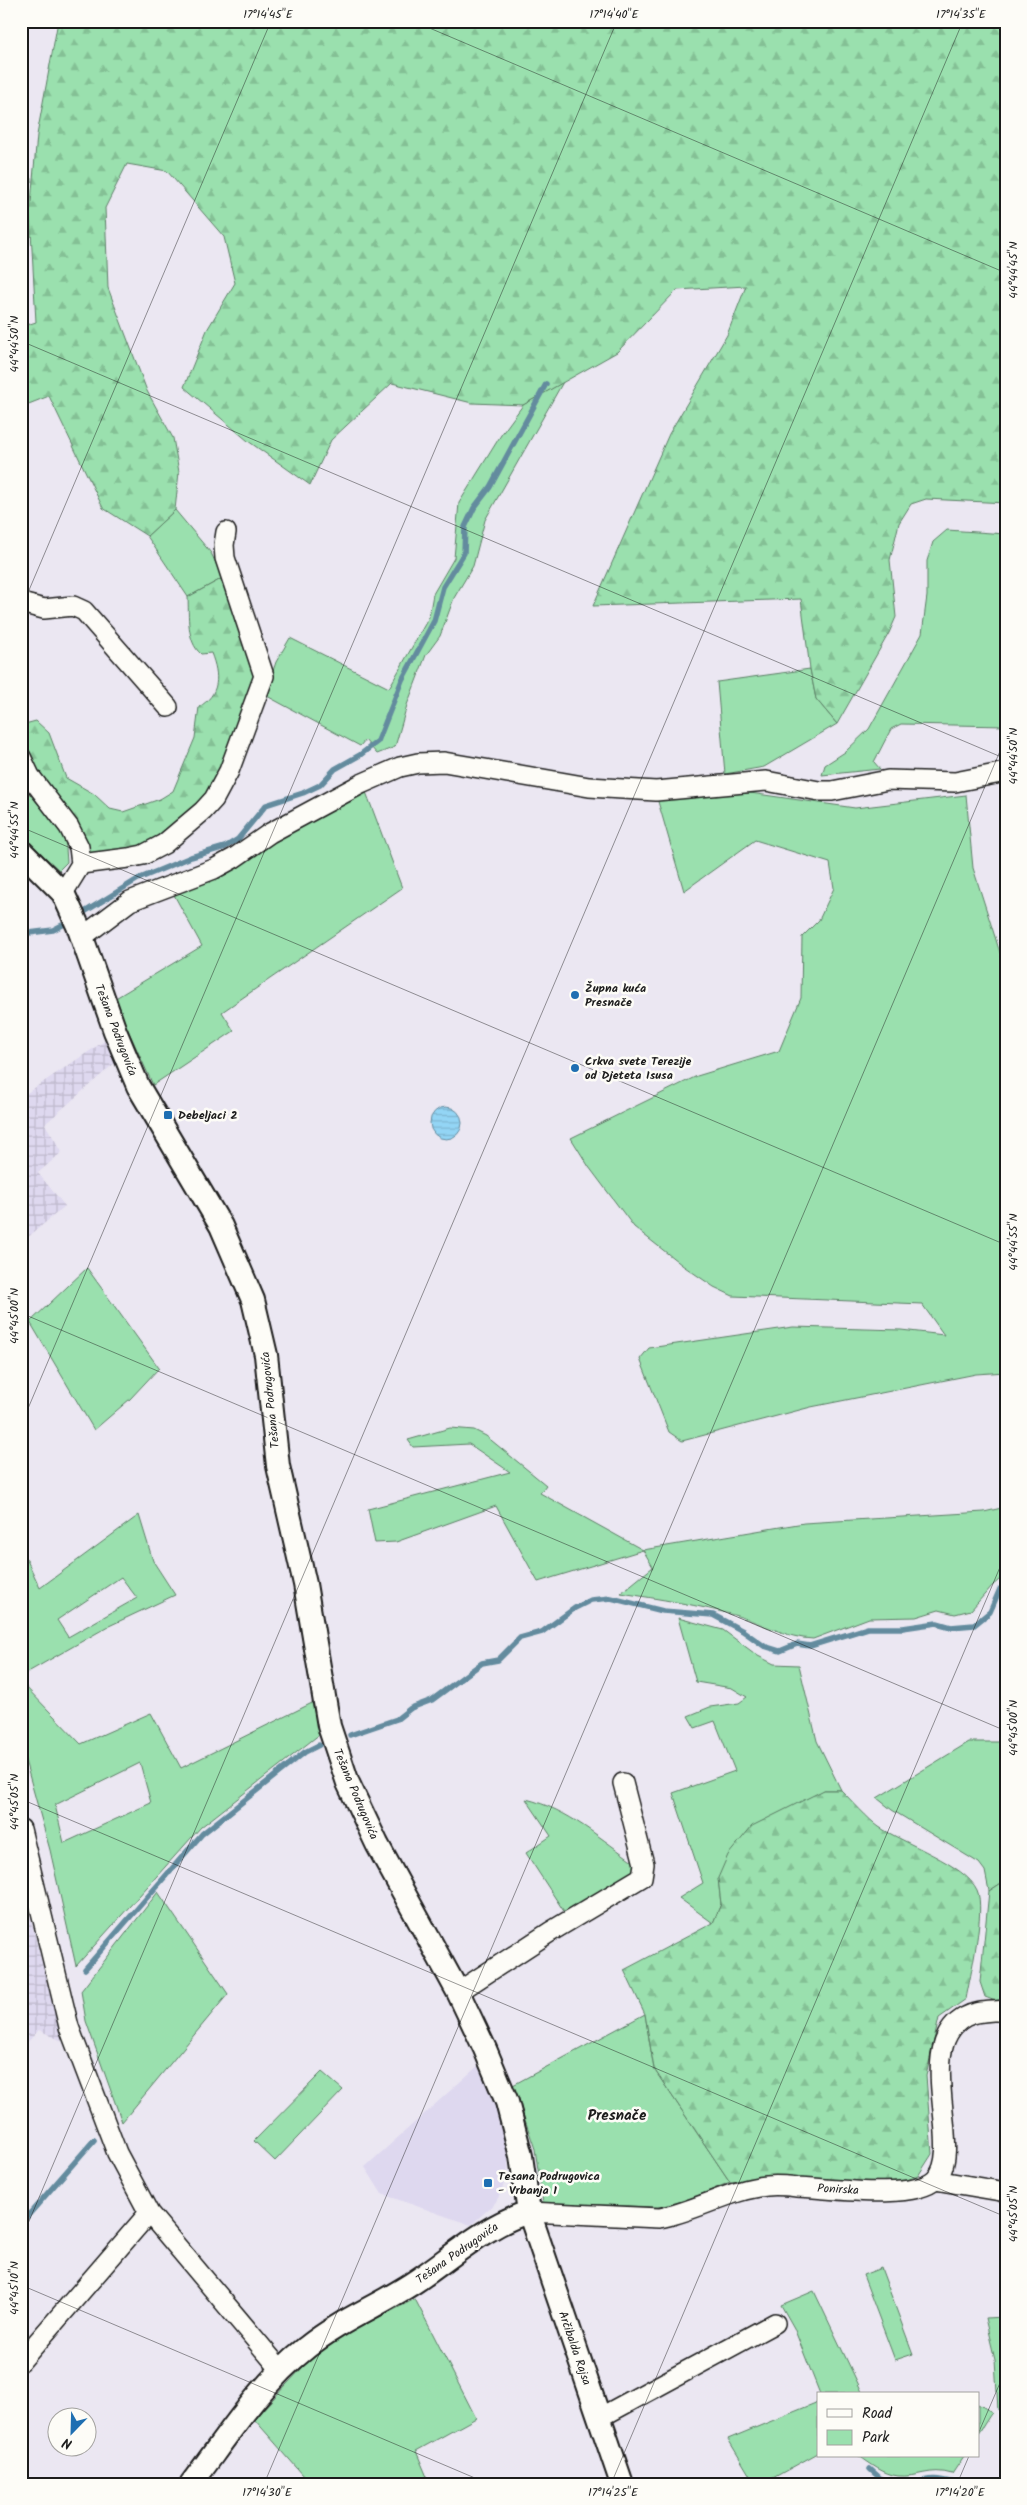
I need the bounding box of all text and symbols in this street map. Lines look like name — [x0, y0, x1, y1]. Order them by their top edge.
text: 17°14'45"E — [243, 5, 294, 24]
text: 17°14'40"E — [589, 5, 640, 24]
text: 17°14'35"E — [936, 5, 987, 24]
text: 44°44'45"N — [1004, 241, 1023, 299]
text: 44°44'50"N — [5, 316, 24, 372]
text: 44°44'50"N — [1004, 728, 1023, 784]
text: 44°44'55"N — [5, 801, 24, 859]
place label: Župna kuća Presnače — [585, 979, 646, 1012]
street label: Tešana Podrugovića — [89, 981, 142, 1079]
marker: Župna kuća Presnače — [569, 989, 581, 1001]
place label: Crkva svete Terezije od Djeteta Isusa — [585, 1052, 691, 1085]
marker: Crkva svete Terezije od Djeteta Isusa — [569, 1062, 581, 1074]
place label: Debeljaci 2 — [178, 1106, 238, 1125]
marker: Debeljaci 2 — [162, 1109, 174, 1121]
text: 44°44'55"N — [1004, 1213, 1023, 1271]
text: 44°45'00"N — [5, 1288, 24, 1344]
street label: Tešana Podrugovića — [256, 1350, 285, 1449]
text: 44°45'00"N — [1004, 1700, 1023, 1756]
street label: Tešana Podrugovića — [328, 1746, 383, 1843]
text: 44°45'05"N — [5, 1774, 24, 1830]
district label: Presnače — [588, 2104, 647, 2128]
place label: Tesana Podrugovica - Vrbanja 1 — [498, 2167, 600, 2200]
marker: Tesana Podrugovica - Vrbanja 1 — [482, 2177, 494, 2189]
street label: Ponirska — [817, 2179, 860, 2200]
text: 44°45'05"N — [1004, 2186, 1023, 2242]
street label: Tešana Podrugovića — [412, 2218, 503, 2289]
text: 44°45'10"N — [5, 2261, 24, 2315]
street label: Arčibalda Rajsa — [553, 2309, 596, 2388]
legend — [817, 2392, 980, 2458]
text: Road — [862, 2402, 893, 2426]
north arrow — [48, 2408, 98, 2458]
text: Park — [862, 2426, 890, 2450]
text: N — [59, 2431, 76, 2455]
text: 17°14'30"E — [242, 2483, 293, 2502]
text: 17°14'25"E — [588, 2483, 639, 2502]
text: 17°14'20"E — [935, 2483, 986, 2502]

